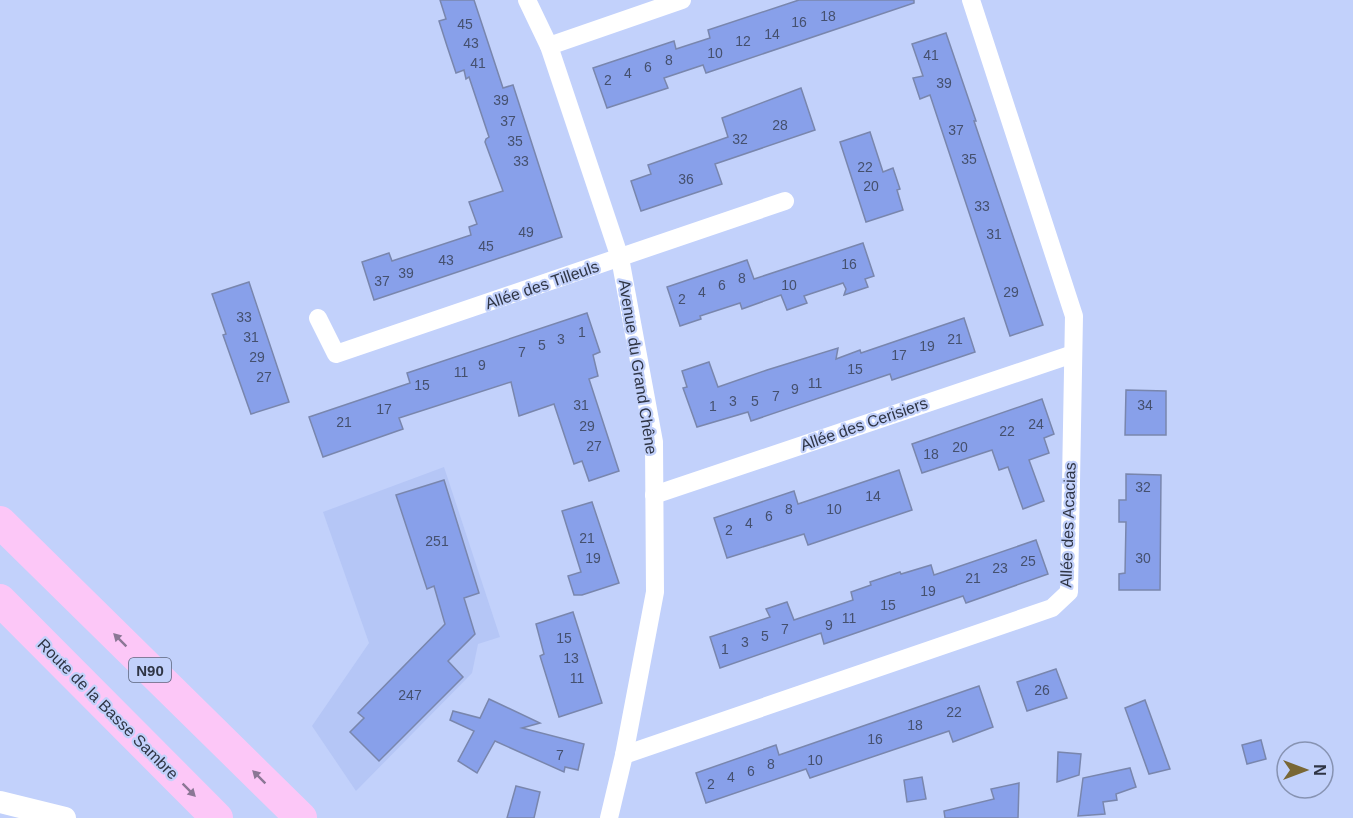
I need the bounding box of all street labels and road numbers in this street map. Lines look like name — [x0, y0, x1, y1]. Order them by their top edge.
street label: Allée des Tilleuls — [483, 258, 601, 312]
street label: Avenue du Grand Chêne — [616, 278, 660, 456]
street label: Allée des Cerisiers — [798, 394, 930, 454]
street label: Allée des Acacias — [1057, 462, 1079, 588]
street label: Route de la Basse Sambre — [34, 635, 182, 783]
road number: N90 — [129, 658, 171, 682]

